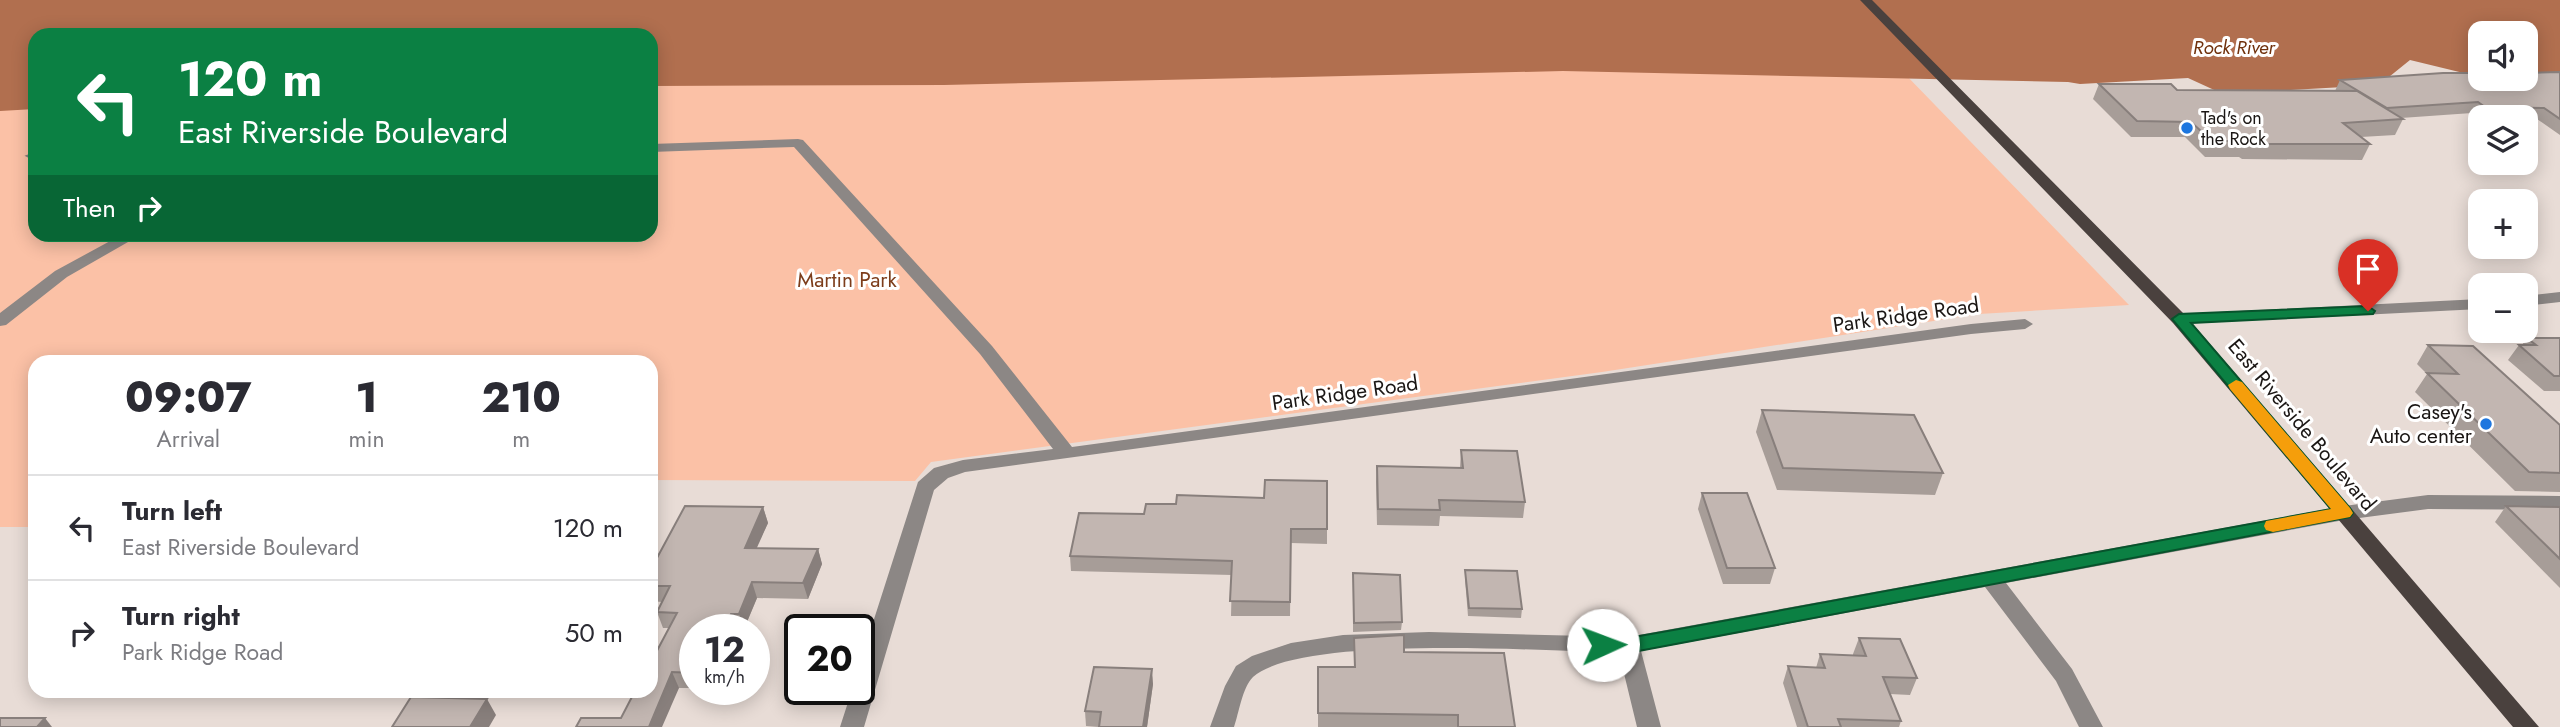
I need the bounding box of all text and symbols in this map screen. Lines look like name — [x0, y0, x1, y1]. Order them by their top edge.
map controls — [2468, 21, 2538, 343]
button: sound — [2468, 21, 2538, 91]
water label: Rock River — [2193, 34, 2277, 61]
text: 120 m — [178, 44, 322, 114]
icon: left — [63, 56, 154, 147]
place label: Tad's on the Rock — [2201, 105, 2266, 152]
button: layers — [2468, 105, 2538, 175]
text: East Riverside Boulevard — [178, 109, 508, 155]
marker: Tad's on the Rock — [2179, 120, 2195, 136]
text: Then — [63, 189, 116, 227]
icon: right — [130, 189, 168, 227]
button: + — [2468, 189, 2538, 259]
pin — [2338, 239, 2398, 311]
icon: arrive — [2349, 250, 2387, 288]
park label: Martin Park — [797, 265, 898, 295]
button: − — [2468, 273, 2538, 343]
street label: Park Ridge Road — [1831, 290, 1981, 340]
street label: East Riverside Boulevard — [2221, 332, 2383, 518]
text: 09:07 — [125, 367, 252, 428]
text: 1 — [356, 367, 378, 428]
text: 210 — [482, 367, 561, 428]
street label: Park Ridge Road — [1270, 368, 1420, 418]
place label: Casey's Auto center — [2370, 397, 2473, 451]
marker: Casey's Auto center — [2478, 416, 2494, 432]
text: Arrival — [157, 422, 220, 456]
text: min — [349, 422, 385, 456]
text: m — [512, 422, 530, 456]
text: Turn left — [122, 492, 222, 530]
icon: left — [63, 509, 101, 547]
text: 120 m — [553, 509, 623, 547]
text: East Riverside Boulevard — [122, 530, 359, 564]
text: Turn right — [122, 597, 240, 635]
position arrow — [1566, 608, 1640, 682]
icon: right — [63, 614, 101, 652]
text: 50 m — [565, 614, 623, 652]
speed limit sign: 20 — [784, 614, 875, 705]
text: 12 — [704, 625, 745, 675]
text: Park Ridge Road — [122, 635, 283, 669]
text: km/h — [704, 664, 745, 690]

